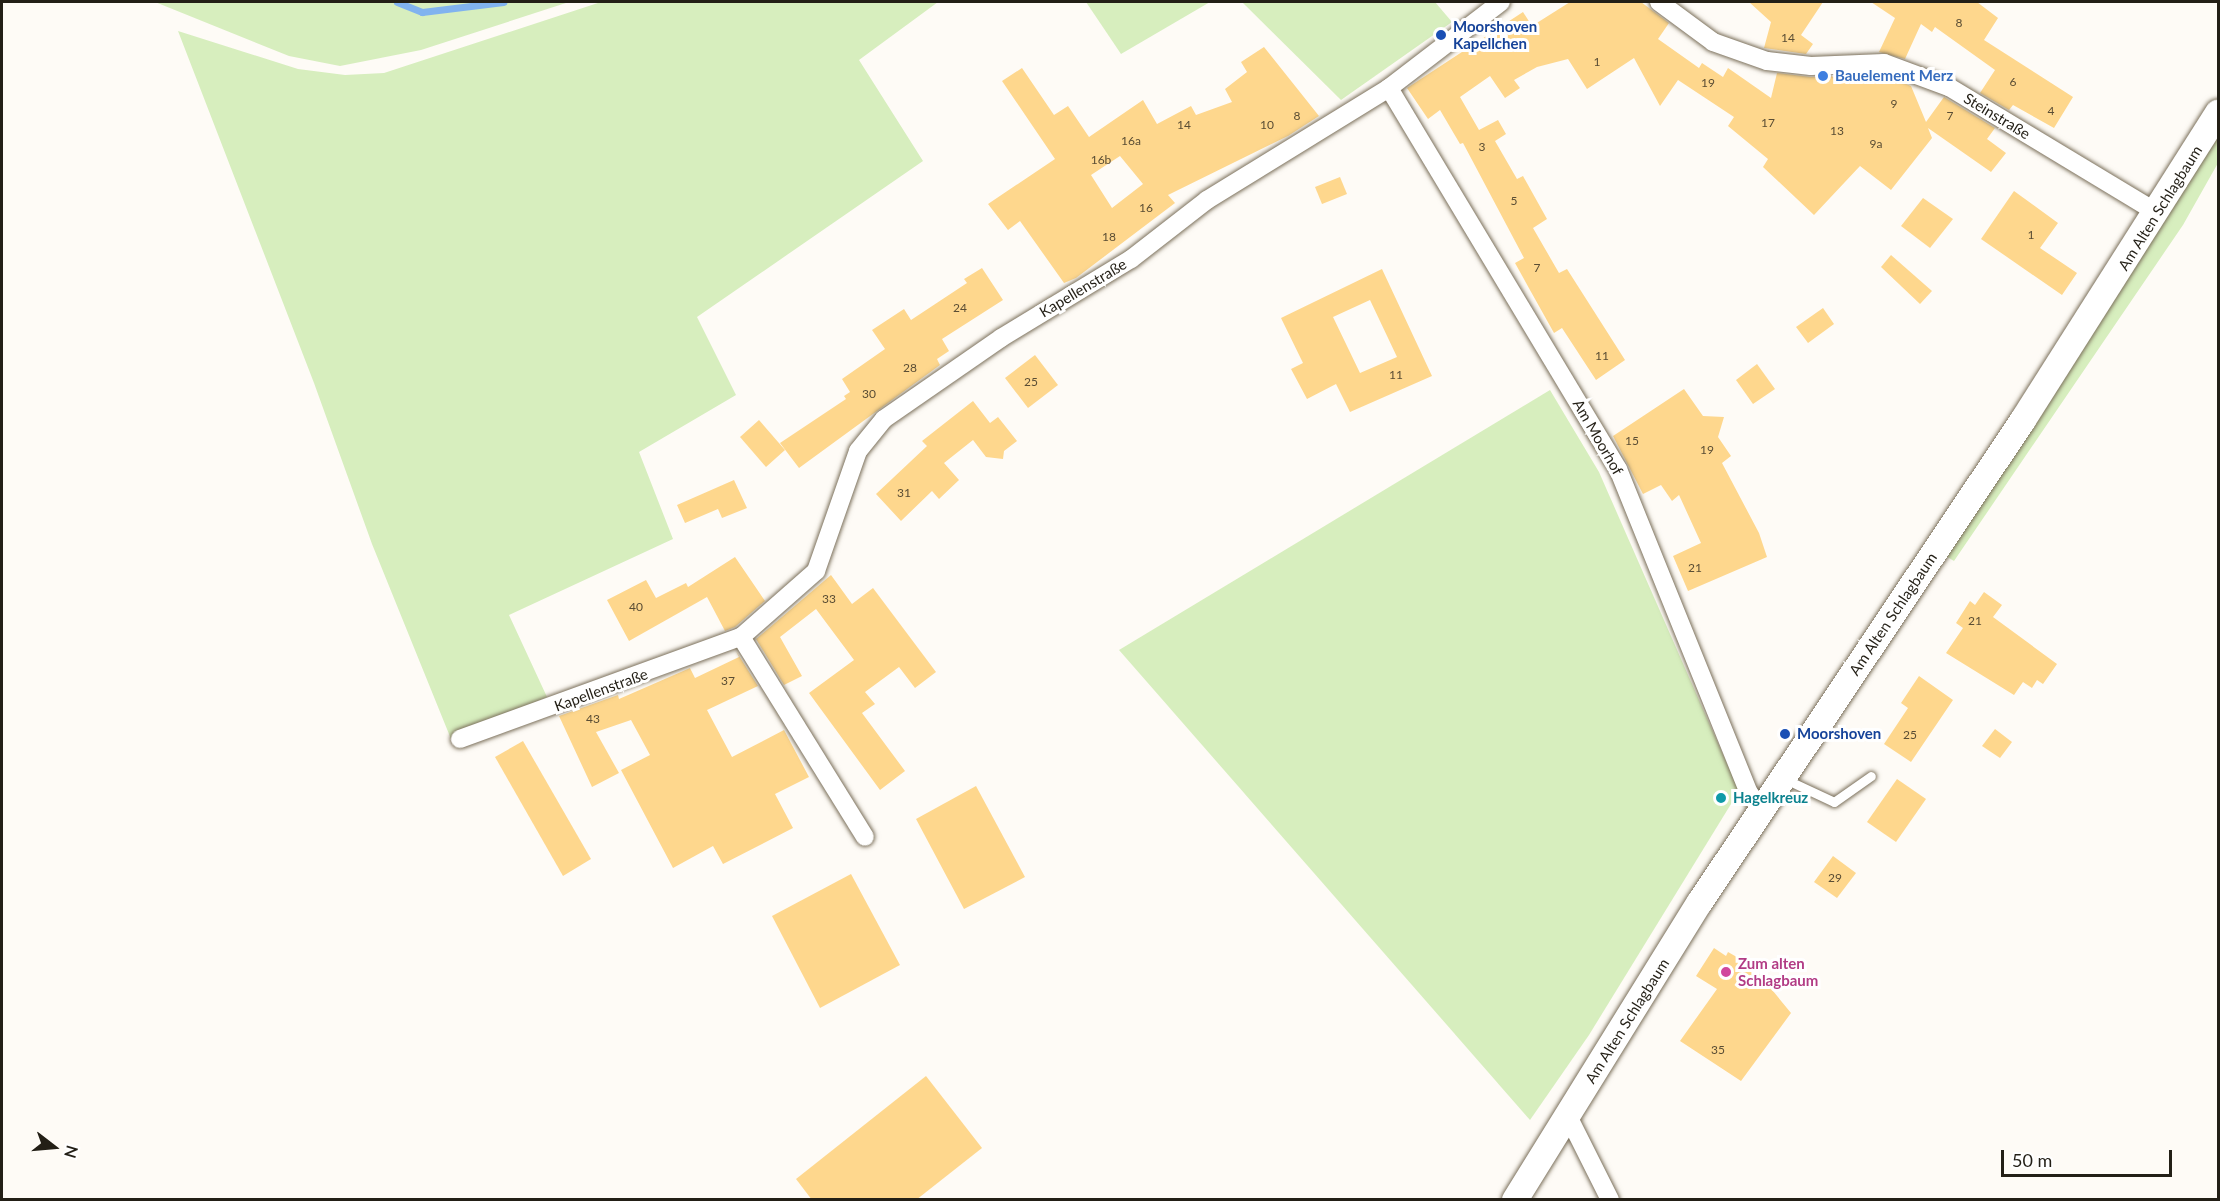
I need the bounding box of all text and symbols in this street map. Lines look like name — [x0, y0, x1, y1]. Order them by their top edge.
house number: 8 — [1956, 16, 1962, 30]
place label: Moorshoven Kapellchen — [1453, 17, 1537, 52]
marker: Moorshoven Kapellchen — [1434, 28, 1448, 42]
house number: 14 — [1781, 31, 1795, 45]
house number: 1 — [1594, 55, 1600, 69]
place label: Bauelement Merz — [1835, 67, 1953, 85]
marker: Bauelement Merz — [1816, 69, 1830, 83]
house number: 6 — [2010, 75, 2016, 89]
house number: 19 — [1701, 76, 1715, 90]
street label: Steinstraße — [1961, 89, 2033, 143]
house number: 9 — [1891, 97, 1897, 111]
house number: 4 — [2048, 104, 2054, 118]
house number: 8 — [1294, 109, 1300, 123]
house number: 7 — [1947, 109, 1953, 123]
house number: 17 — [1761, 116, 1775, 130]
house number: 14 — [1177, 118, 1191, 132]
house number: 10 — [1260, 118, 1274, 132]
house number: 13 — [1830, 124, 1844, 138]
house number: 16a — [1121, 134, 1141, 148]
house number: 9a — [1870, 137, 1882, 151]
house number: 3 — [1479, 140, 1485, 154]
street label: Am Alten Schlagbaum — [2114, 142, 2206, 274]
house number: 16b — [1091, 153, 1111, 167]
house number: 5 — [1511, 194, 1517, 208]
house number: 16 — [1139, 201, 1153, 215]
house number: 1 — [2028, 228, 2034, 242]
house number: 18 — [1102, 230, 1116, 244]
street label: Kapellenstraße — [1036, 255, 1130, 321]
house number: 7 — [1534, 261, 1540, 275]
house number: 24 — [953, 301, 967, 315]
house number: 11 — [1595, 349, 1609, 363]
house number: 28 — [903, 361, 917, 375]
house number: 11 — [1389, 368, 1403, 382]
house number: 25 — [1024, 375, 1038, 389]
house number: 30 — [862, 387, 876, 401]
street label: Am Moorhof — [1569, 396, 1627, 478]
house number: 15 — [1625, 434, 1639, 448]
house number: 19 — [1700, 443, 1714, 457]
house number: 31 — [897, 486, 911, 500]
street label: Am Alten Schlagbaum — [1845, 549, 1941, 679]
house number: 21 — [1688, 561, 1702, 575]
house number: 33 — [822, 592, 836, 606]
house number: 40 — [629, 600, 643, 614]
house number: 21 — [1968, 614, 1982, 628]
street label: Kapellenstraße — [552, 665, 650, 715]
house number: 37 — [721, 674, 735, 688]
house number: 43 — [586, 712, 600, 726]
place label: Moorshoven — [1797, 725, 1881, 743]
marker: Moorshoven — [1778, 727, 1792, 741]
house number: 25 — [1903, 728, 1917, 742]
place label: Hagelkreuz — [1733, 789, 1808, 807]
marker: Hagelkreuz — [1714, 791, 1728, 805]
house number: 29 — [1828, 871, 1842, 885]
place label: Zum alten Schlagbaum — [1738, 954, 1818, 989]
street label: Am Alten Schlagbaum — [1581, 955, 1673, 1087]
marker: Zum alten Schlagbaum — [1719, 965, 1733, 979]
house number: 35 — [1711, 1043, 1725, 1057]
north arrow — [24, 1117, 84, 1177]
scale bar — [2004, 1138, 2175, 1176]
text: N — [61, 1144, 83, 1161]
text: 50 m — [2012, 1149, 2052, 1171]

